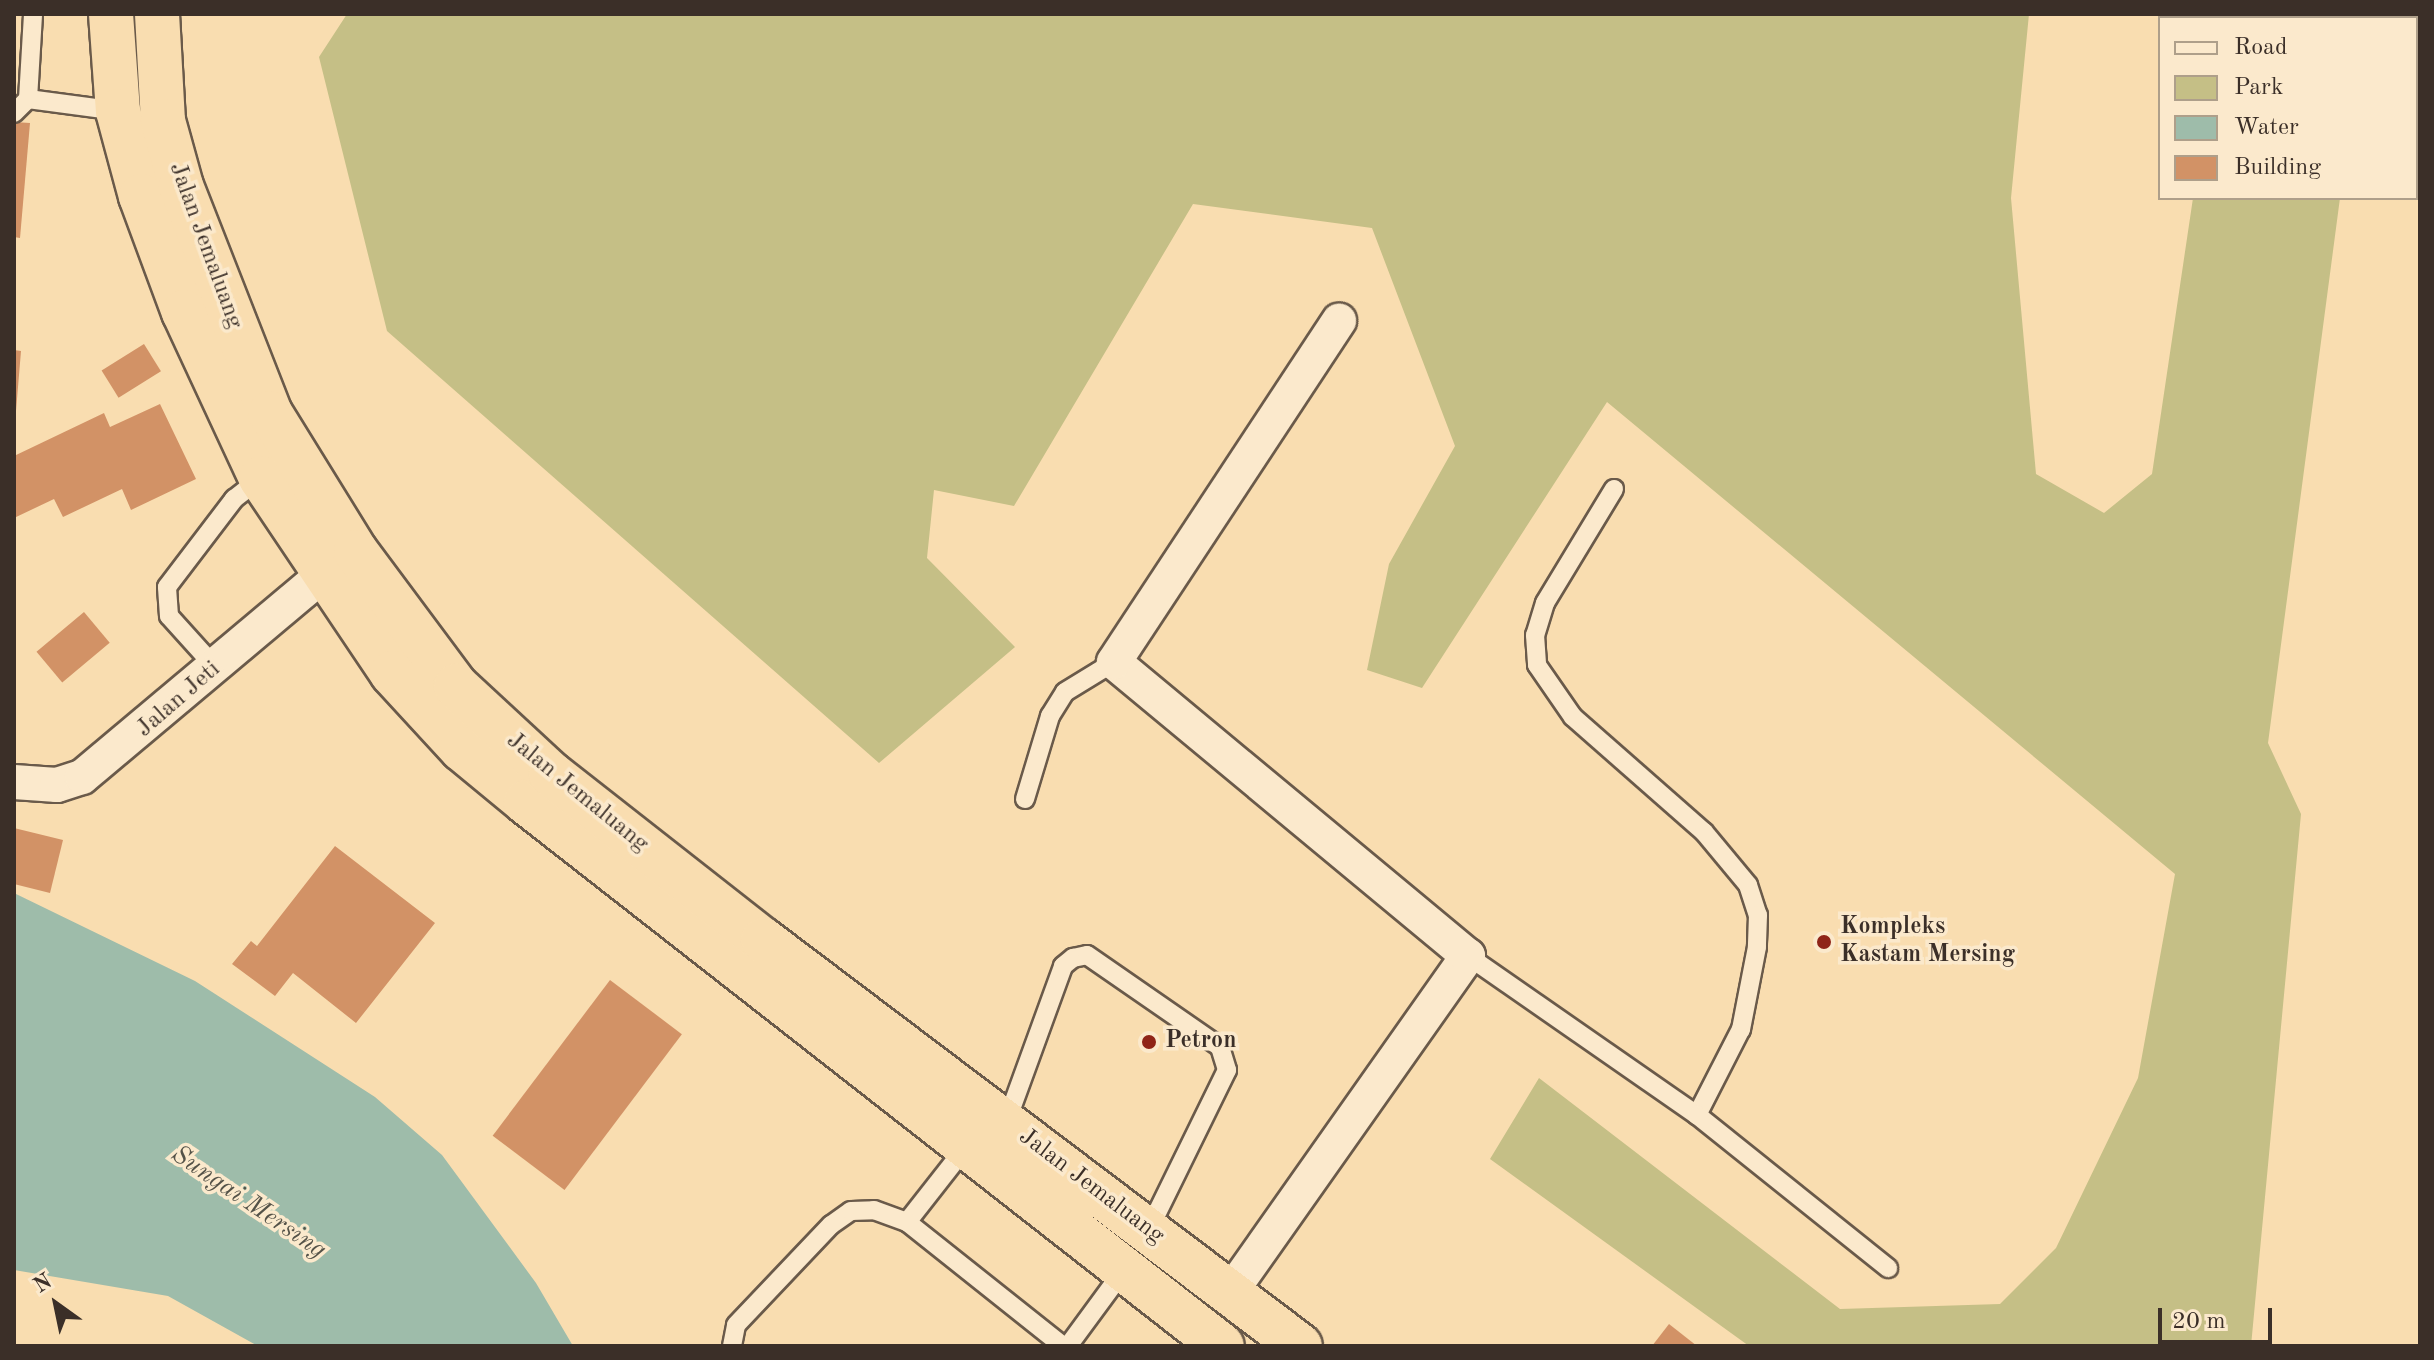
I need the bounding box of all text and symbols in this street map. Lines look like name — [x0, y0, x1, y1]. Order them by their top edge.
legend — [2158, 16, 2418, 200]
text: Road — [2234, 36, 2287, 60]
text: Park — [2234, 76, 2283, 100]
text: Water — [2234, 116, 2299, 140]
text: Building — [2234, 156, 2321, 180]
street label: Jalan Jemaluang — [162, 159, 248, 333]
street label: Jalan Jeti — [131, 656, 227, 744]
street label: Jalan Jemaluang — [500, 727, 654, 859]
place label: Kompleks Kastam Mersing — [1840, 914, 2015, 970]
marker: Kompleks Kastam Mersing — [1815, 933, 1833, 951]
place label: Petron — [1165, 1028, 1237, 1056]
marker: Petron — [1140, 1033, 1158, 1051]
street label: Jalan Jemaluang — [1013, 1123, 1169, 1251]
water label: Sungai Mersing — [165, 1140, 331, 1266]
north arrow — [16, 1264, 96, 1344]
text: N — [30, 1270, 56, 1298]
scale bar — [2162, 1292, 2276, 1342]
text: 20 m — [2172, 1310, 2226, 1334]

